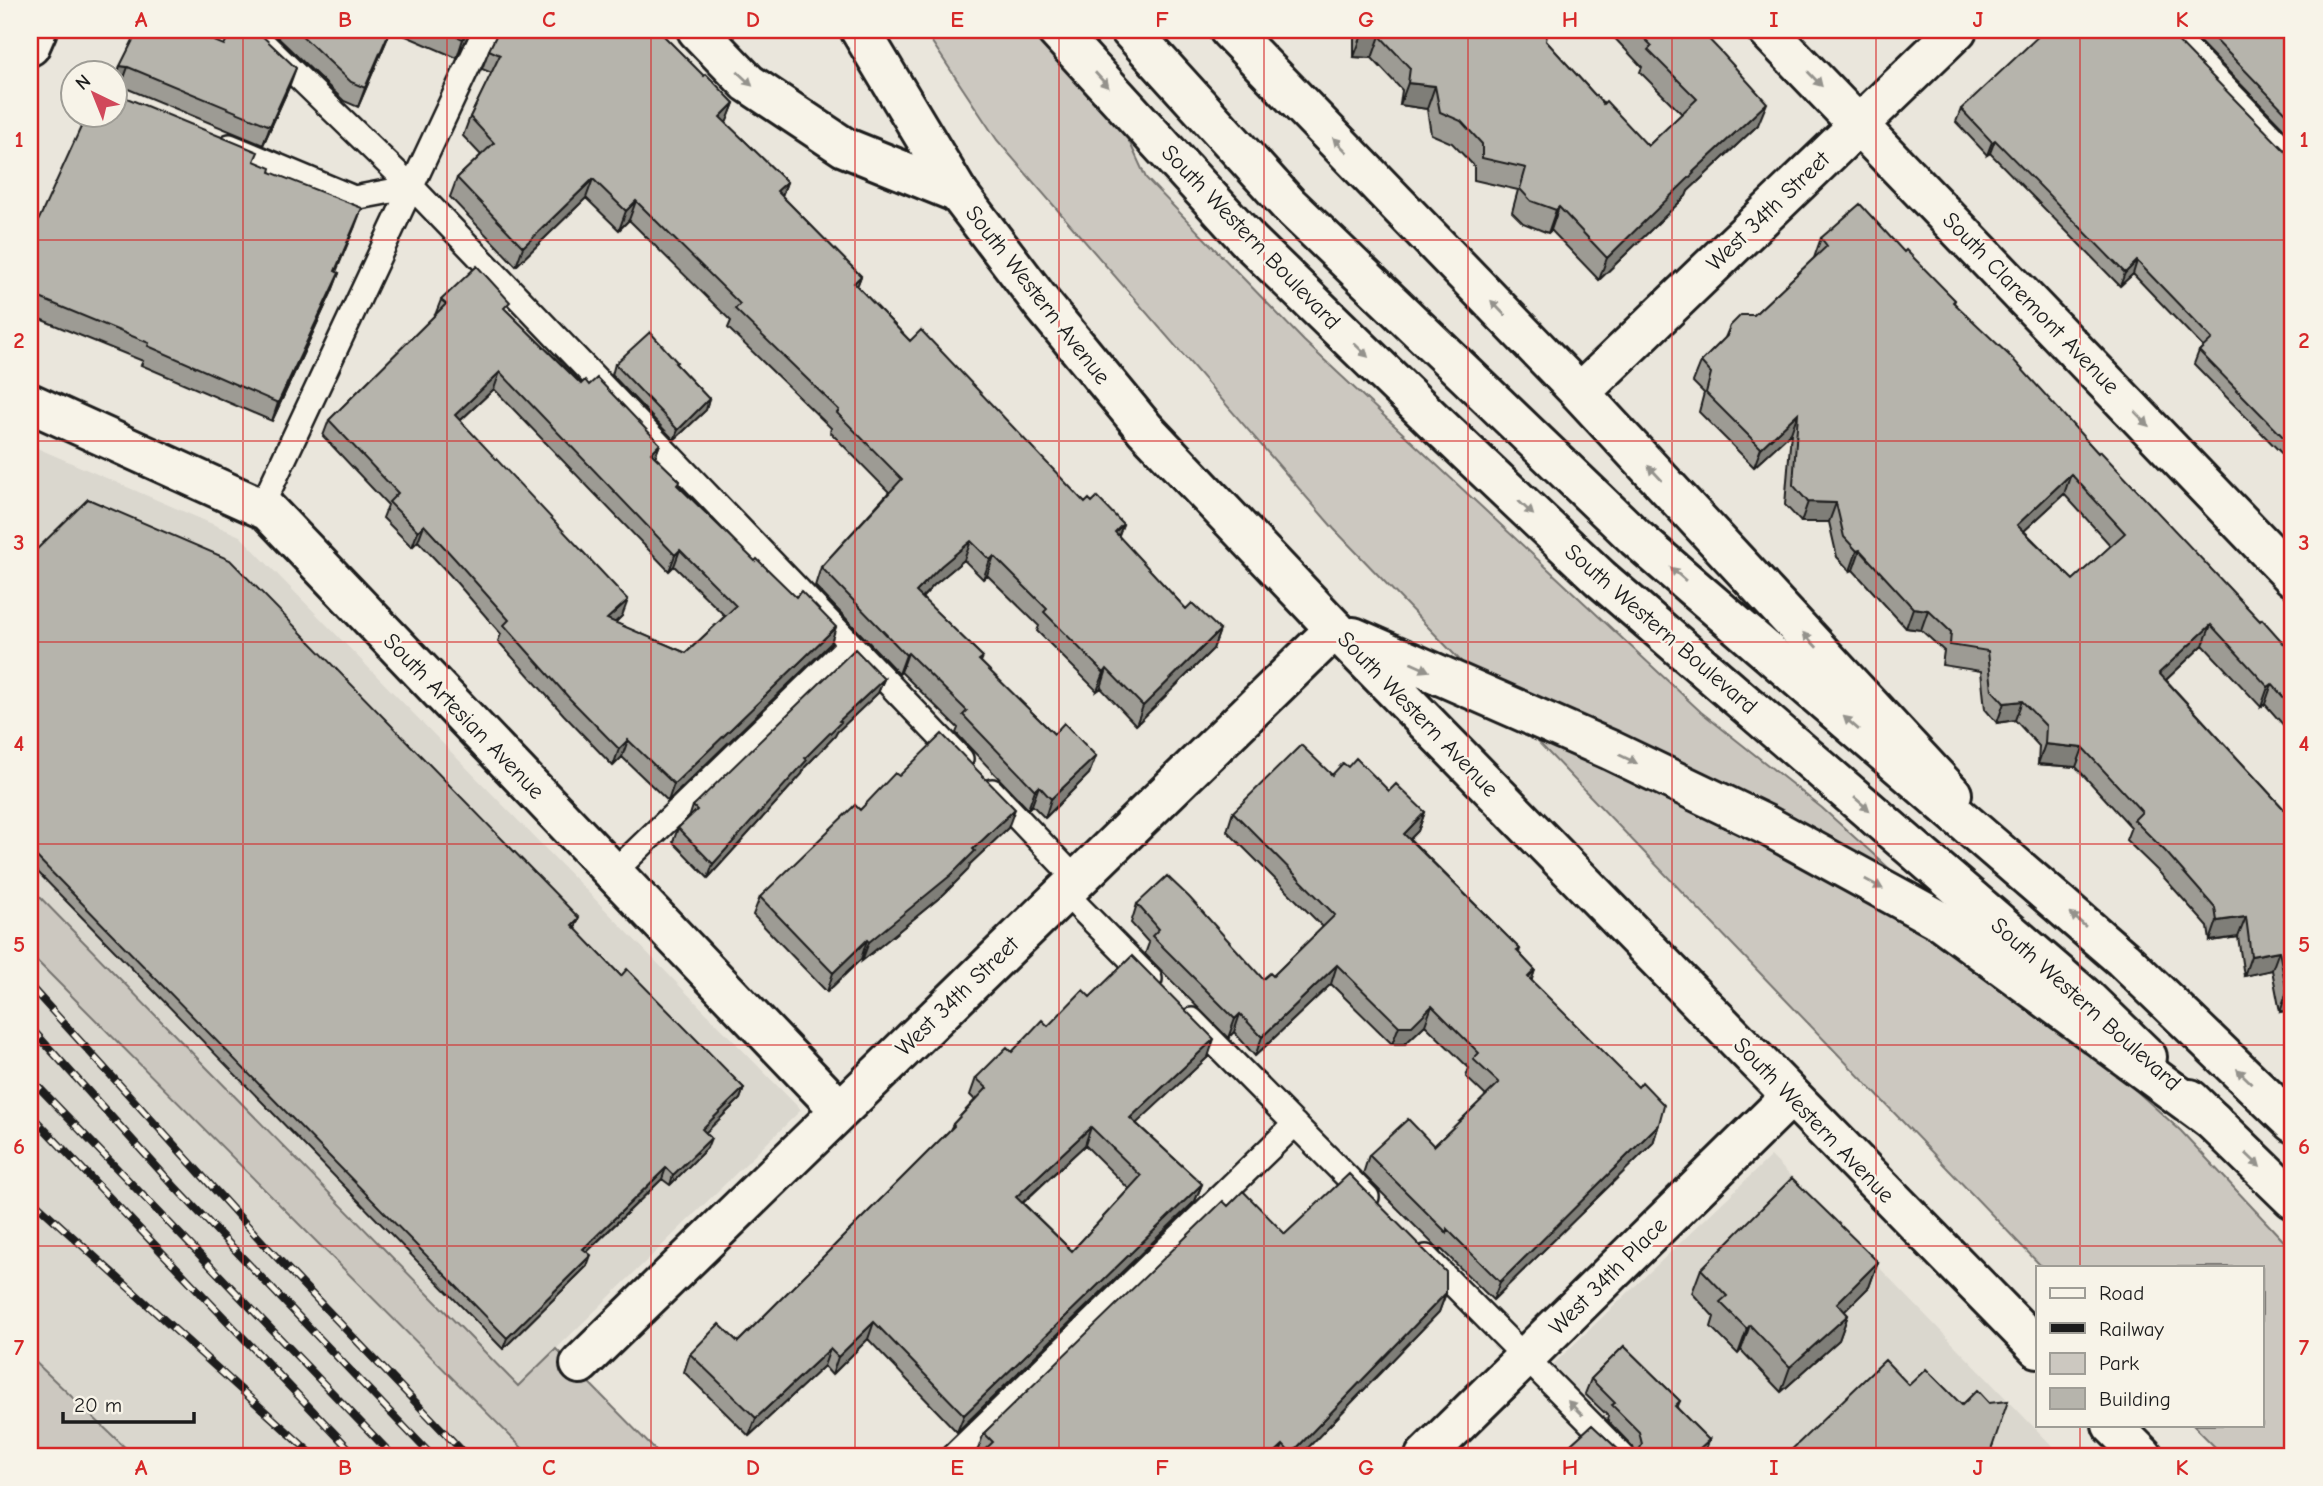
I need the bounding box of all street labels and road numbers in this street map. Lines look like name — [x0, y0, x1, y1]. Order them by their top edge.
street label: South Western Boulevard — [1156, 139, 1346, 335]
street label: West 34th Street — [1701, 144, 1836, 277]
street label: South Western Avenue — [960, 200, 1116, 390]
street label: South Claremont Avenue — [1937, 206, 2125, 400]
street label: South Western Boulevard — [1559, 538, 1763, 720]
street label: South Western Avenue — [1332, 626, 1504, 802]
street label: South Artesian Avenue — [378, 627, 550, 805]
street label: South Western Boulevard — [1986, 912, 2186, 1096]
street label: West 34th Street — [890, 929, 1025, 1062]
street label: South Western Avenue — [1728, 1032, 1900, 1208]
street label: West 34th Place — [1543, 1211, 1673, 1341]

